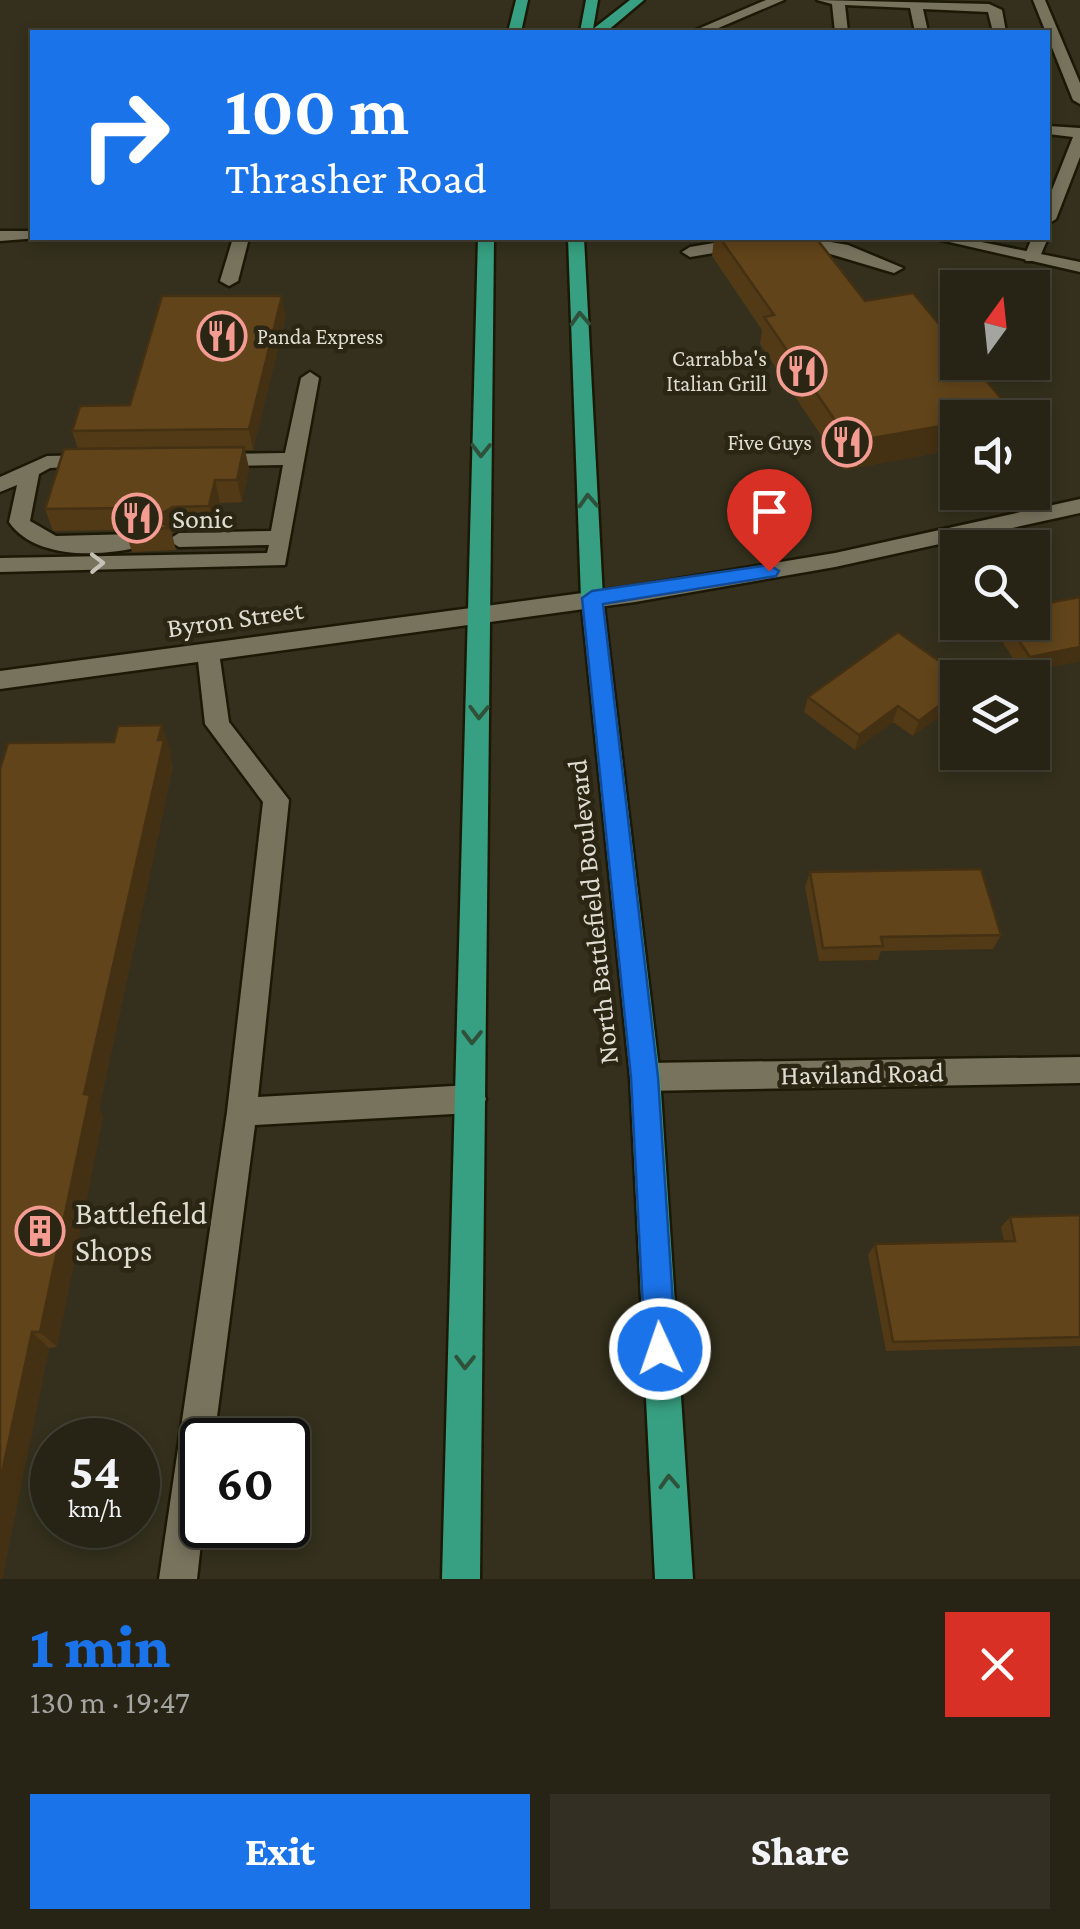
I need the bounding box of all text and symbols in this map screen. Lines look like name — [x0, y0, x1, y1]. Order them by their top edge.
icon: right — [60, 70, 190, 200]
text: 100 m — [225, 71, 409, 149]
text: Thrasher Road — [225, 153, 487, 203]
north arrow — [940, 270, 1050, 380]
map controls — [940, 270, 1050, 770]
restaurant icon: Panda Express — [196, 310, 248, 362]
one-way arrow — [570, 311, 591, 327]
place label: Panda Express — [257, 324, 383, 349]
restaurant icon: Carrabba's Italian Grill — [776, 345, 828, 397]
place label: Carrabba's Italian Grill — [666, 346, 767, 396]
button: sound — [940, 400, 1050, 510]
restaurant icon: Five Guys — [821, 416, 873, 468]
place label: Five Guys — [728, 430, 812, 455]
one-way arrow — [471, 442, 492, 458]
pin — [727, 469, 812, 572]
icon: arrive — [742, 484, 797, 539]
restaurant icon: Sonic — [111, 492, 163, 544]
one-way arrow — [578, 492, 599, 508]
place label: Sonic — [172, 503, 233, 534]
button: search — [940, 530, 1050, 640]
one-way arrow — [90, 552, 106, 574]
street label: Byron Street — [165, 593, 306, 643]
button: layers — [940, 660, 1050, 770]
one-way arrow — [468, 706, 490, 721]
street label: North Battlefield Boulevard — [561, 758, 624, 1066]
one-way arrow — [462, 1030, 483, 1046]
street label: Haviland Road — [780, 1057, 944, 1090]
place label: Battlefield Shops — [75, 1195, 208, 1268]
building icon: Battlefield Shops — [14, 1205, 66, 1257]
position arrow — [608, 1297, 712, 1401]
one-way arrow — [455, 1354, 476, 1370]
speed limit sign: 60 — [180, 1418, 310, 1548]
text: 54 — [69, 1443, 121, 1499]
one-way arrow — [659, 1473, 680, 1489]
text: km/h — [68, 1495, 122, 1522]
button: close — [945, 1612, 1050, 1717]
text: 1 min — [30, 1613, 170, 1680]
text: 130 m · 19:47 — [30, 1684, 190, 1720]
button: Exit — [30, 1794, 530, 1909]
button: Share — [550, 1794, 1050, 1909]

